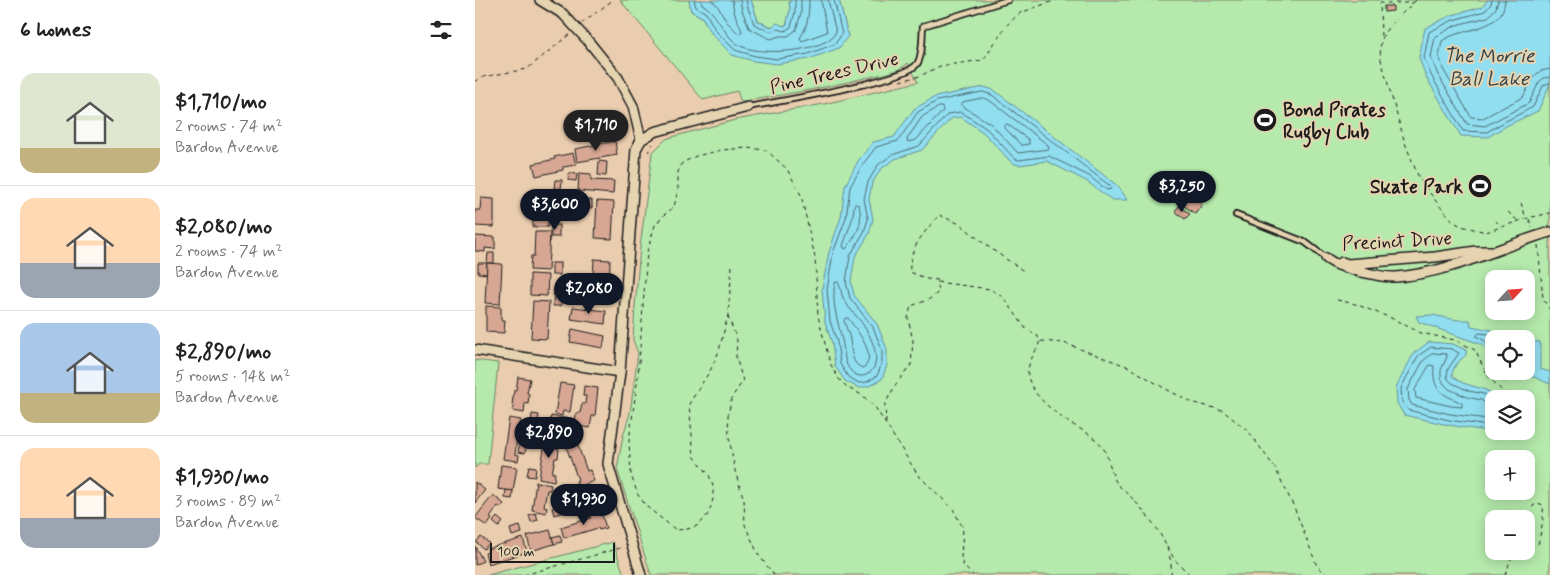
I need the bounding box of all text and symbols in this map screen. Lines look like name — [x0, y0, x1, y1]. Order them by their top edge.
text: 6 homes — [20, 16, 91, 44]
icon: filters — [427, 16, 455, 44]
water label: The Morrie Ball Lake — [1443, 43, 1536, 93]
street label: Pine Trees Drive — [768, 47, 901, 100]
text: $1,710/mo — [175, 88, 267, 116]
icon: home — [60, 93, 120, 153]
place label: Bond Pirates Rugby Club — [1283, 98, 1386, 148]
sports icon: Bond Pirates Rugby Club — [1252, 107, 1278, 133]
pin: $1,710 — [555, 110, 637, 152]
text: $1,710 — [574, 115, 618, 136]
text: 2 rooms · 74 m² — [175, 116, 283, 137]
text: Bardon Avenue — [175, 137, 279, 158]
pin: $3,250 — [1141, 170, 1223, 213]
sports icon: Skate Park — [1467, 173, 1493, 199]
place label: Skate Park — [1370, 175, 1464, 200]
text: $3,250 — [1159, 176, 1205, 197]
pin: $3,600 — [514, 188, 596, 231]
text: $3,600 — [531, 194, 579, 215]
text: $2,080/mo — [175, 213, 272, 241]
icon: home — [60, 218, 120, 278]
street label: Precinct Drive — [1342, 226, 1453, 257]
text: 2 rooms · 74 m² — [175, 241, 283, 262]
text: Bardon Avenue — [175, 262, 279, 283]
north arrow — [1485, 270, 1535, 320]
map controls — [1485, 270, 1535, 560]
pin: $2,080 — [548, 272, 630, 315]
text: $2,080 — [565, 278, 613, 299]
button: locate — [1485, 330, 1535, 380]
text: $2,890/mo — [175, 338, 271, 366]
icon: home — [60, 343, 120, 403]
text: 5 rooms · 148 m² — [175, 366, 290, 387]
text: Bardon Avenue — [175, 387, 279, 408]
button: layers — [1485, 390, 1535, 440]
pin: $2,890 — [508, 416, 590, 459]
text: $2,890 — [526, 422, 572, 443]
button: + — [1485, 450, 1535, 500]
text: $1,930/mo — [175, 463, 269, 491]
icon: home — [60, 468, 120, 528]
pin: $1,930 — [543, 484, 625, 526]
text: $1,930 — [561, 489, 607, 510]
text: 3 rooms · 89 m² — [175, 491, 281, 512]
button: − — [1485, 510, 1535, 560]
text: Bardon Avenue — [175, 512, 279, 533]
scale bar — [490, 540, 615, 563]
text: 100 m — [497, 543, 535, 561]

